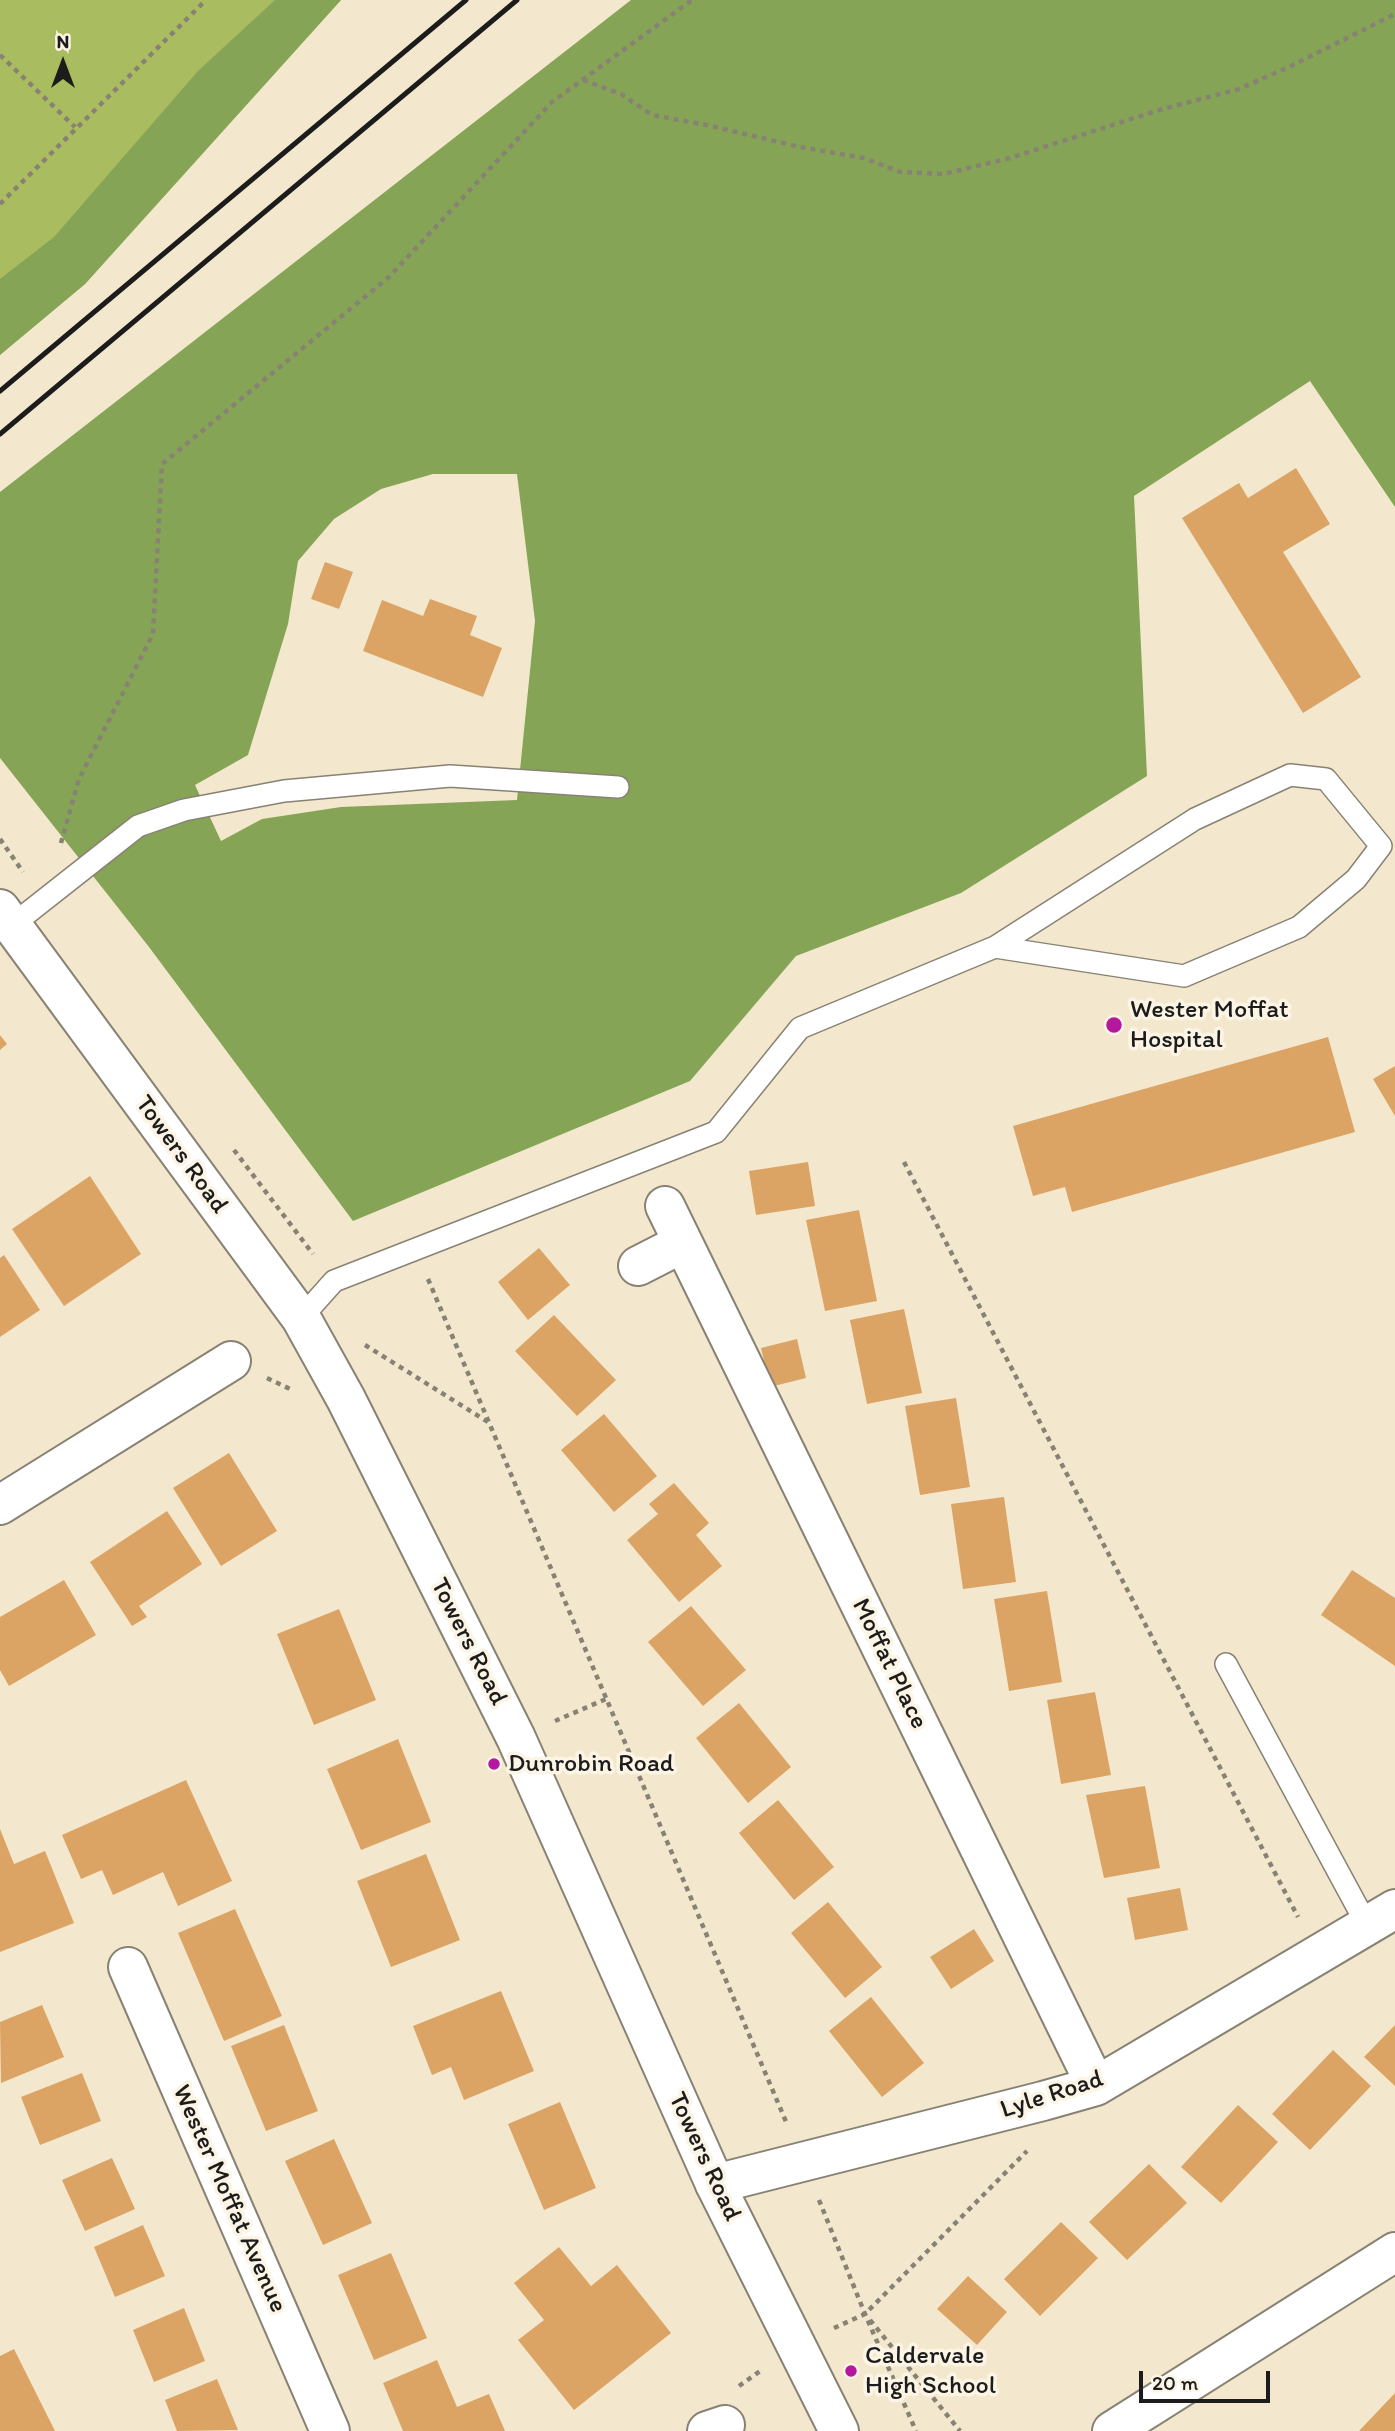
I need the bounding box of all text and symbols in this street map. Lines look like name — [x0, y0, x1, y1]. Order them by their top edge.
north arrow — [28, 28, 98, 98]
text: N — [57, 30, 69, 53]
place label: Wester Moffat Hospital — [1130, 994, 1289, 1056]
marker: Wester Moffat Hospital — [1104, 1015, 1124, 1035]
street label: Towers Road — [128, 1090, 234, 1220]
street label: Towers Road — [423, 1573, 513, 1711]
street label: Moffat Place — [844, 1594, 934, 1734]
place label: Dunrobin Road — [508, 1748, 674, 1780]
marker: Dunrobin Road — [486, 1756, 502, 1772]
street label: Lyle Road — [997, 2064, 1107, 2126]
street label: Wester Moffat Avenue — [165, 2080, 293, 2318]
street label: Towers Road — [661, 2088, 747, 2226]
place label: Caldervale High School — [865, 2340, 996, 2402]
scale bar — [1143, 2358, 1274, 2402]
marker: Caldervale High School — [843, 2363, 859, 2379]
text: 20 m — [1152, 2370, 1198, 2395]

